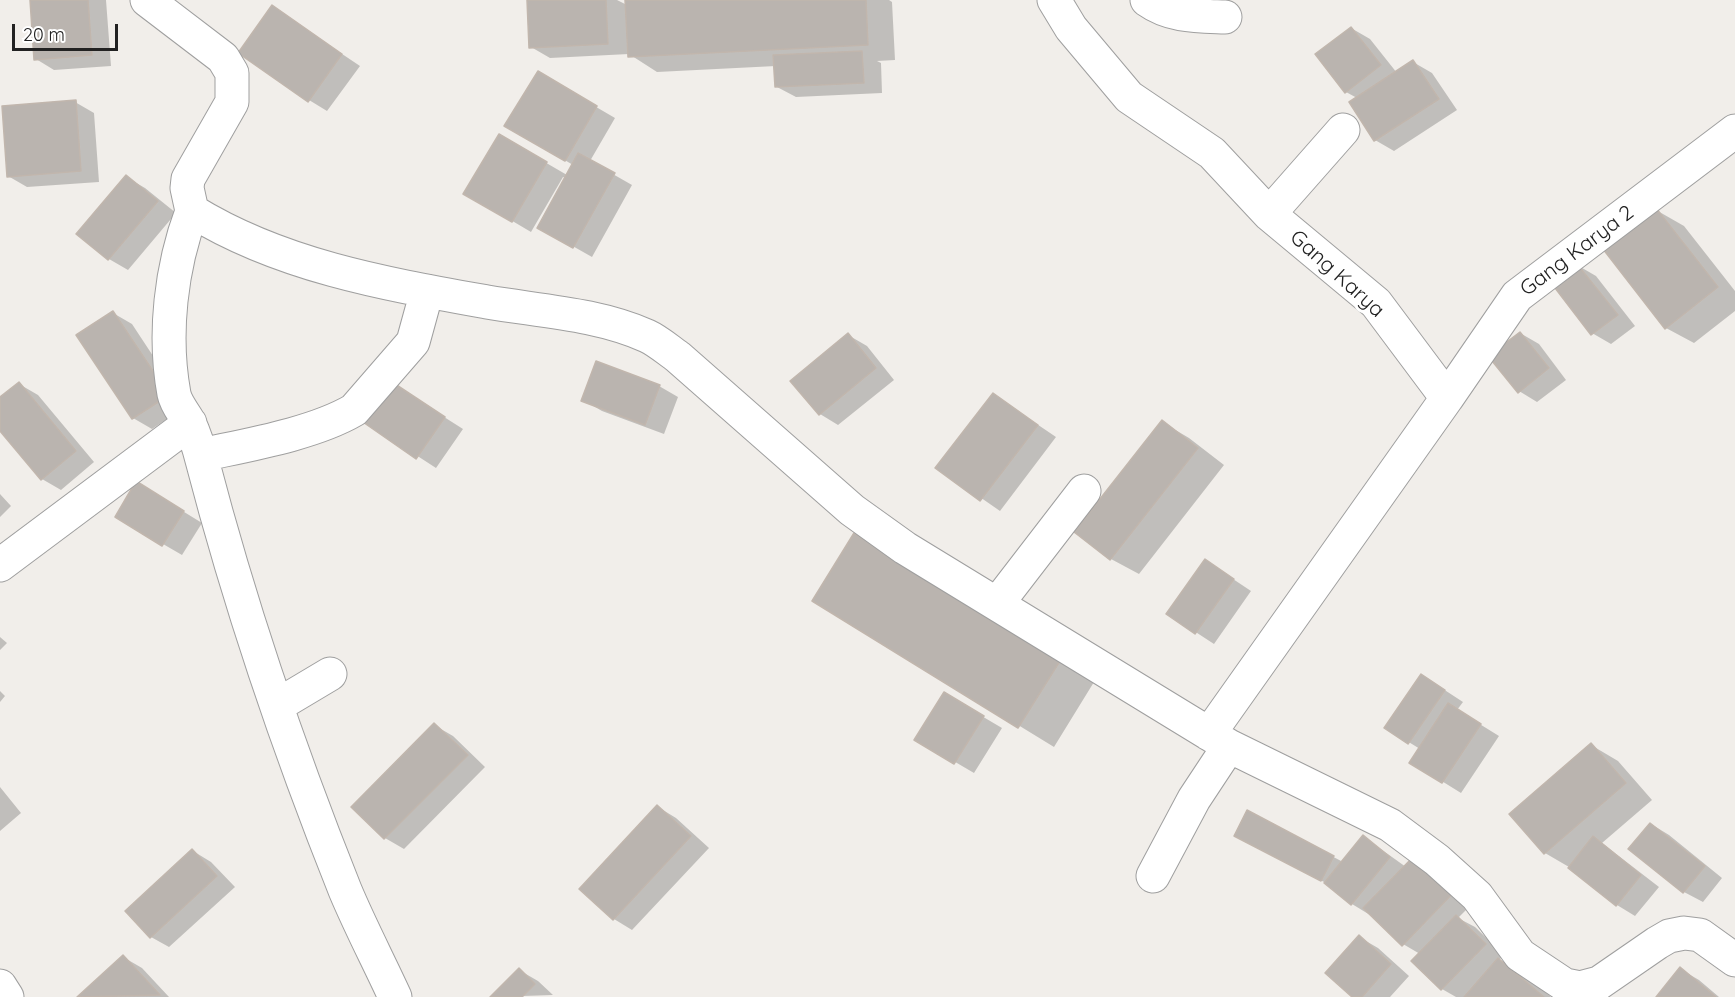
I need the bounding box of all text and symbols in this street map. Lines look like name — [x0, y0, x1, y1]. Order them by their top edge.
scale bar — [15, 12, 122, 50]
text: 20 m — [23, 23, 65, 46]
street label: Gang Karya 2 — [1515, 200, 1639, 302]
street label: Gang Karya — [1285, 225, 1389, 323]

